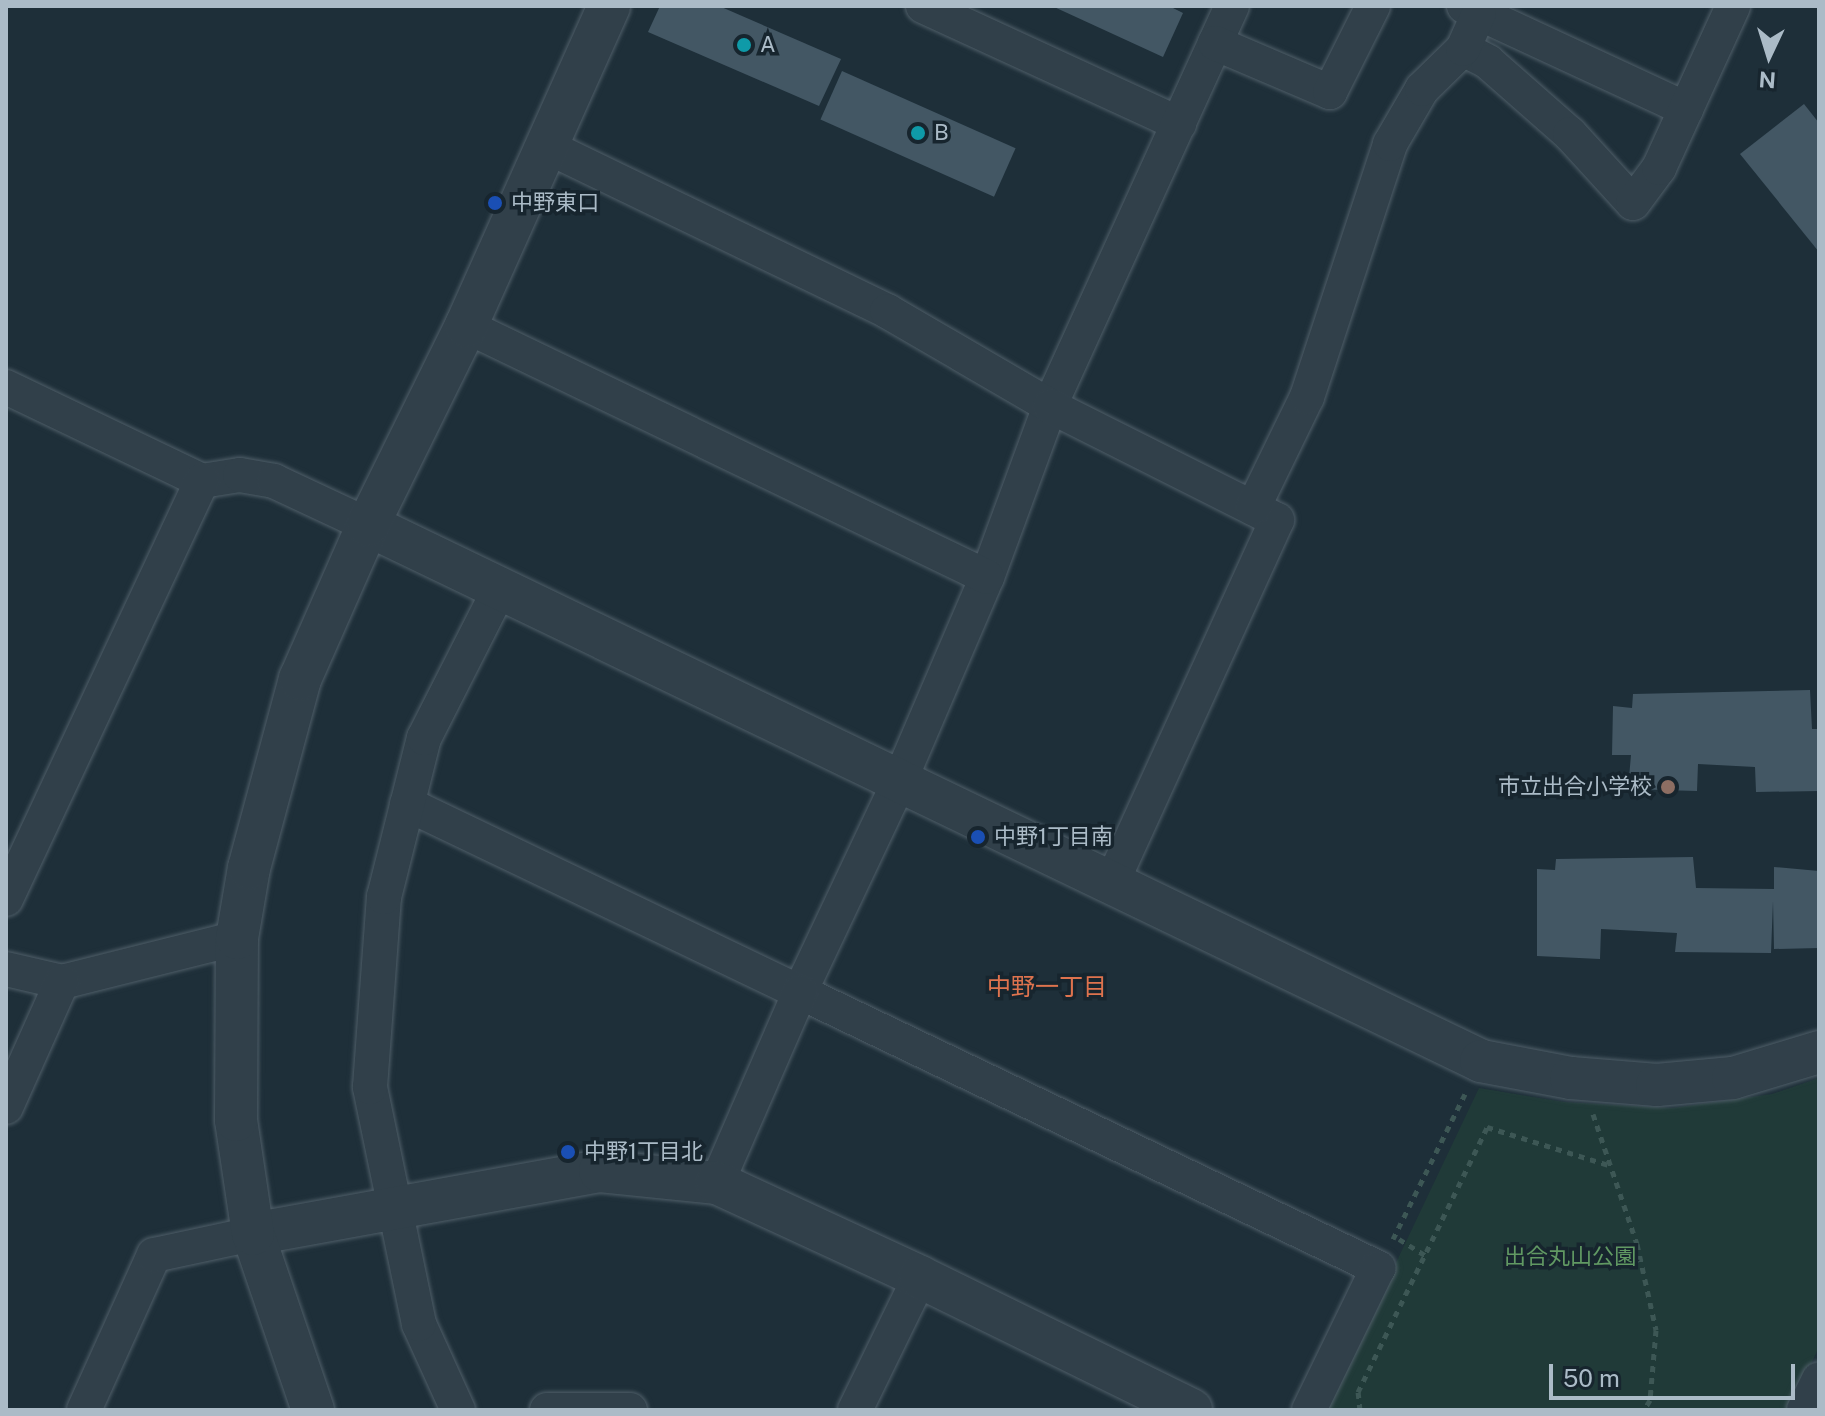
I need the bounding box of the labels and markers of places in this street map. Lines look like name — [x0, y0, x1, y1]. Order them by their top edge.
place label: A — [760, 32, 776, 58]
marker: A — [735, 36, 753, 54]
place label: B — [934, 120, 949, 146]
marker: B — [909, 124, 927, 142]
place label: 中野東口 — [511, 190, 599, 216]
marker: 中野東口 — [486, 194, 504, 212]
place label: 市立出合小学校 — [1498, 774, 1652, 800]
marker: 市立出合小学校 — [1659, 778, 1677, 796]
place label: 中野1丁目南 — [994, 824, 1113, 850]
marker: 中野1丁目南 — [969, 828, 987, 846]
place label: 中野1丁目北 — [584, 1139, 703, 1165]
marker: 中野1丁目北 — [559, 1143, 577, 1161]

